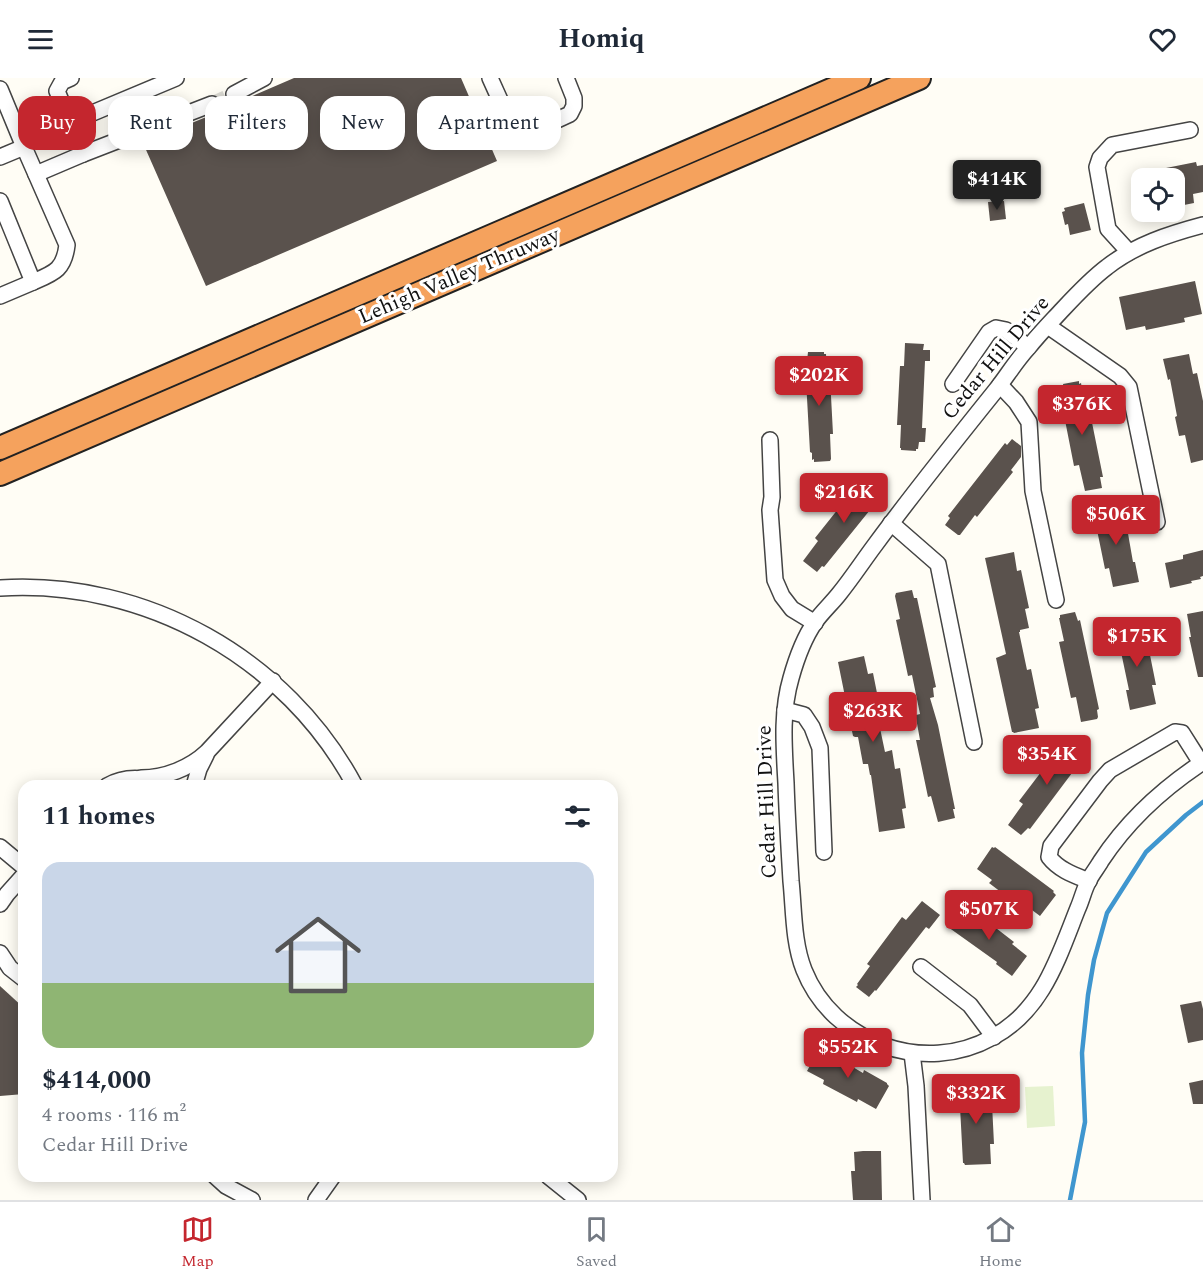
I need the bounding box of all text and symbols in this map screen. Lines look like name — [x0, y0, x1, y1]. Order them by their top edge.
text: Homiq — [558, 18, 645, 60]
icon: menu — [24, 23, 57, 56]
icon: heart — [1146, 23, 1179, 56]
chip: Buy — [18, 96, 96, 150]
chip: Rent — [108, 96, 193, 150]
chip: Filters — [205, 96, 308, 150]
chip: New — [320, 96, 405, 150]
chip: Apartment — [417, 96, 561, 150]
pin: $414K — [955, 160, 1039, 211]
text: $414K — [967, 164, 1027, 194]
map controls — [1131, 168, 1185, 222]
button: locate — [1131, 168, 1185, 222]
street label: Lehigh Valley Thruway — [353, 219, 565, 333]
street label: Cedar Hill Drive — [934, 289, 1058, 427]
pin: $202K — [777, 356, 861, 407]
text: $202K — [789, 360, 849, 390]
pin: $376K — [1040, 385, 1124, 436]
text: $376K — [1052, 389, 1112, 419]
pin: $216K — [802, 473, 886, 524]
text: $216K — [814, 477, 874, 507]
pin: $506K — [1074, 495, 1158, 546]
text: $506K — [1086, 499, 1146, 529]
pin: $175K — [1095, 617, 1179, 668]
text: $175K — [1107, 621, 1167, 651]
pin: $263K — [831, 692, 915, 743]
text: $263K — [843, 696, 903, 726]
street label: Cedar Hill Drive — [748, 725, 786, 879]
pin: $354K — [1005, 735, 1089, 786]
text: $354K — [1017, 739, 1077, 769]
text: 11 homes — [42, 796, 156, 836]
icon: filters — [561, 800, 594, 833]
pin: $507K — [947, 890, 1031, 941]
text: $507K — [959, 894, 1019, 924]
icon: home — [264, 901, 372, 1009]
pin: $552K — [806, 1028, 890, 1079]
text: $552K — [818, 1032, 878, 1062]
text: $414,000 — [42, 1060, 151, 1100]
pin: $332K — [934, 1074, 1018, 1125]
text: $332K — [946, 1078, 1006, 1108]
text: 4 rooms · 116 m² — [42, 1100, 186, 1130]
text: Cedar Hill Drive — [42, 1130, 188, 1160]
tab: Map — [181, 1213, 214, 1273]
tab: Saved — [576, 1213, 617, 1273]
tab: Home — [979, 1213, 1022, 1273]

